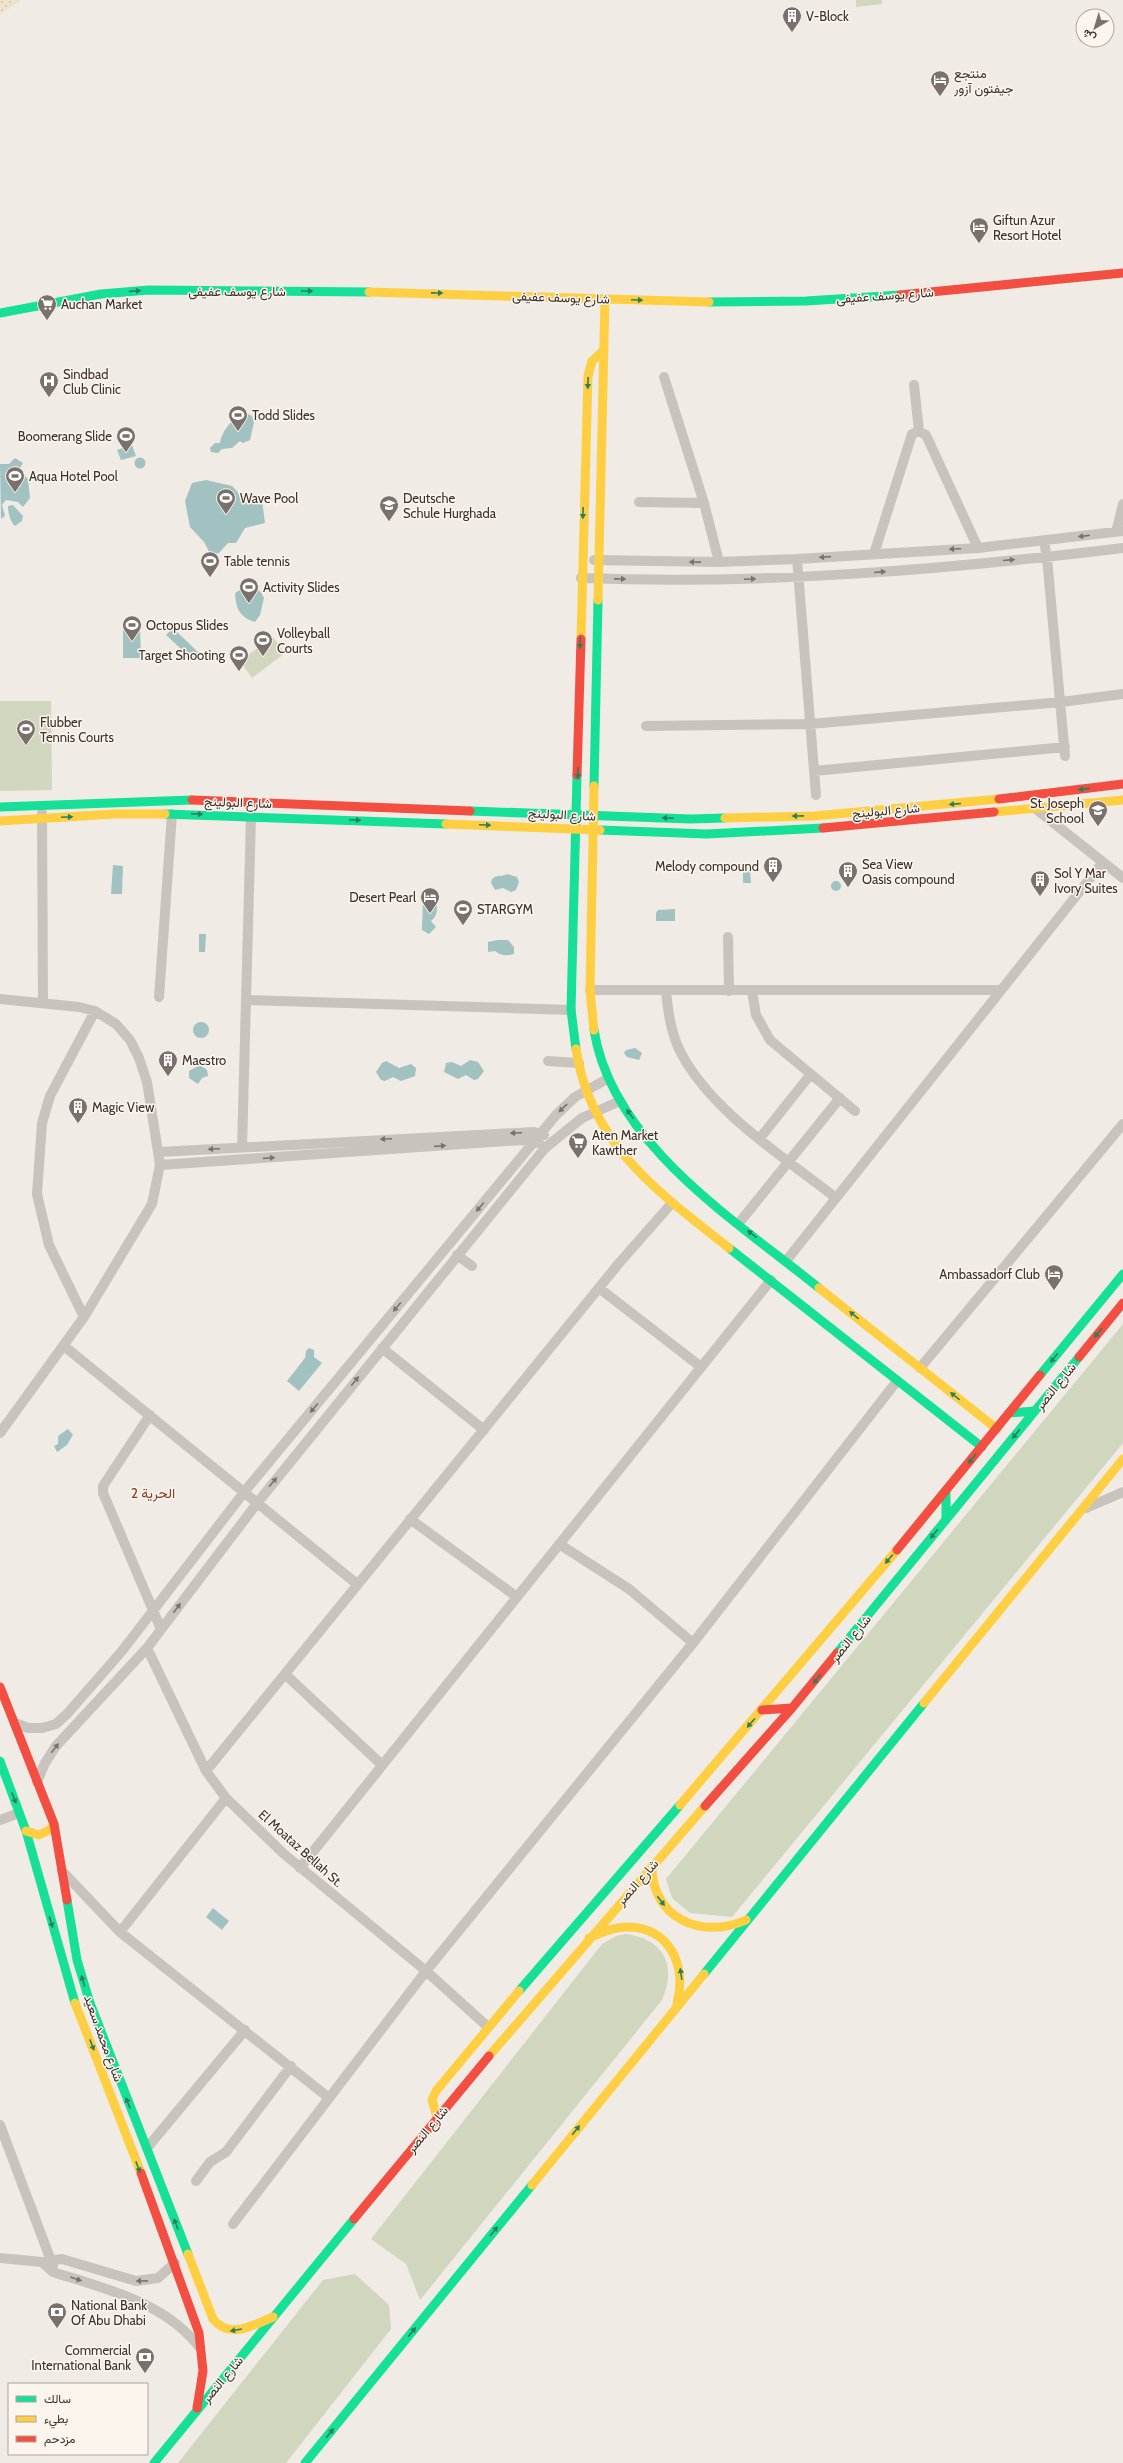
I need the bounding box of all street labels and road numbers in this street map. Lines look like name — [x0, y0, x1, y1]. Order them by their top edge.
street label: شارع يوسف عفيفى — [188, 283, 286, 301]
street label: شارع يوسف عفيفى — [836, 284, 934, 308]
street label: شارع يوسف عفيفى — [512, 287, 610, 309]
street label: شارع البولينج — [204, 793, 272, 813]
street label: شارع البولينج — [851, 799, 921, 823]
street label: شارع البولينج — [528, 804, 596, 826]
street label: شارع النصر — [1030, 1359, 1081, 1415]
street label: شارع النصر — [825, 1611, 876, 1667]
street label: El Moataz Bellah St. — [256, 1806, 347, 1890]
street label: شارع النصر — [612, 1855, 663, 1911]
street label: شارع محمد سعيد — [79, 1992, 127, 2084]
street label: شارع النصر — [402, 2102, 453, 2158]
street label: شارع النصر — [197, 2352, 248, 2408]

